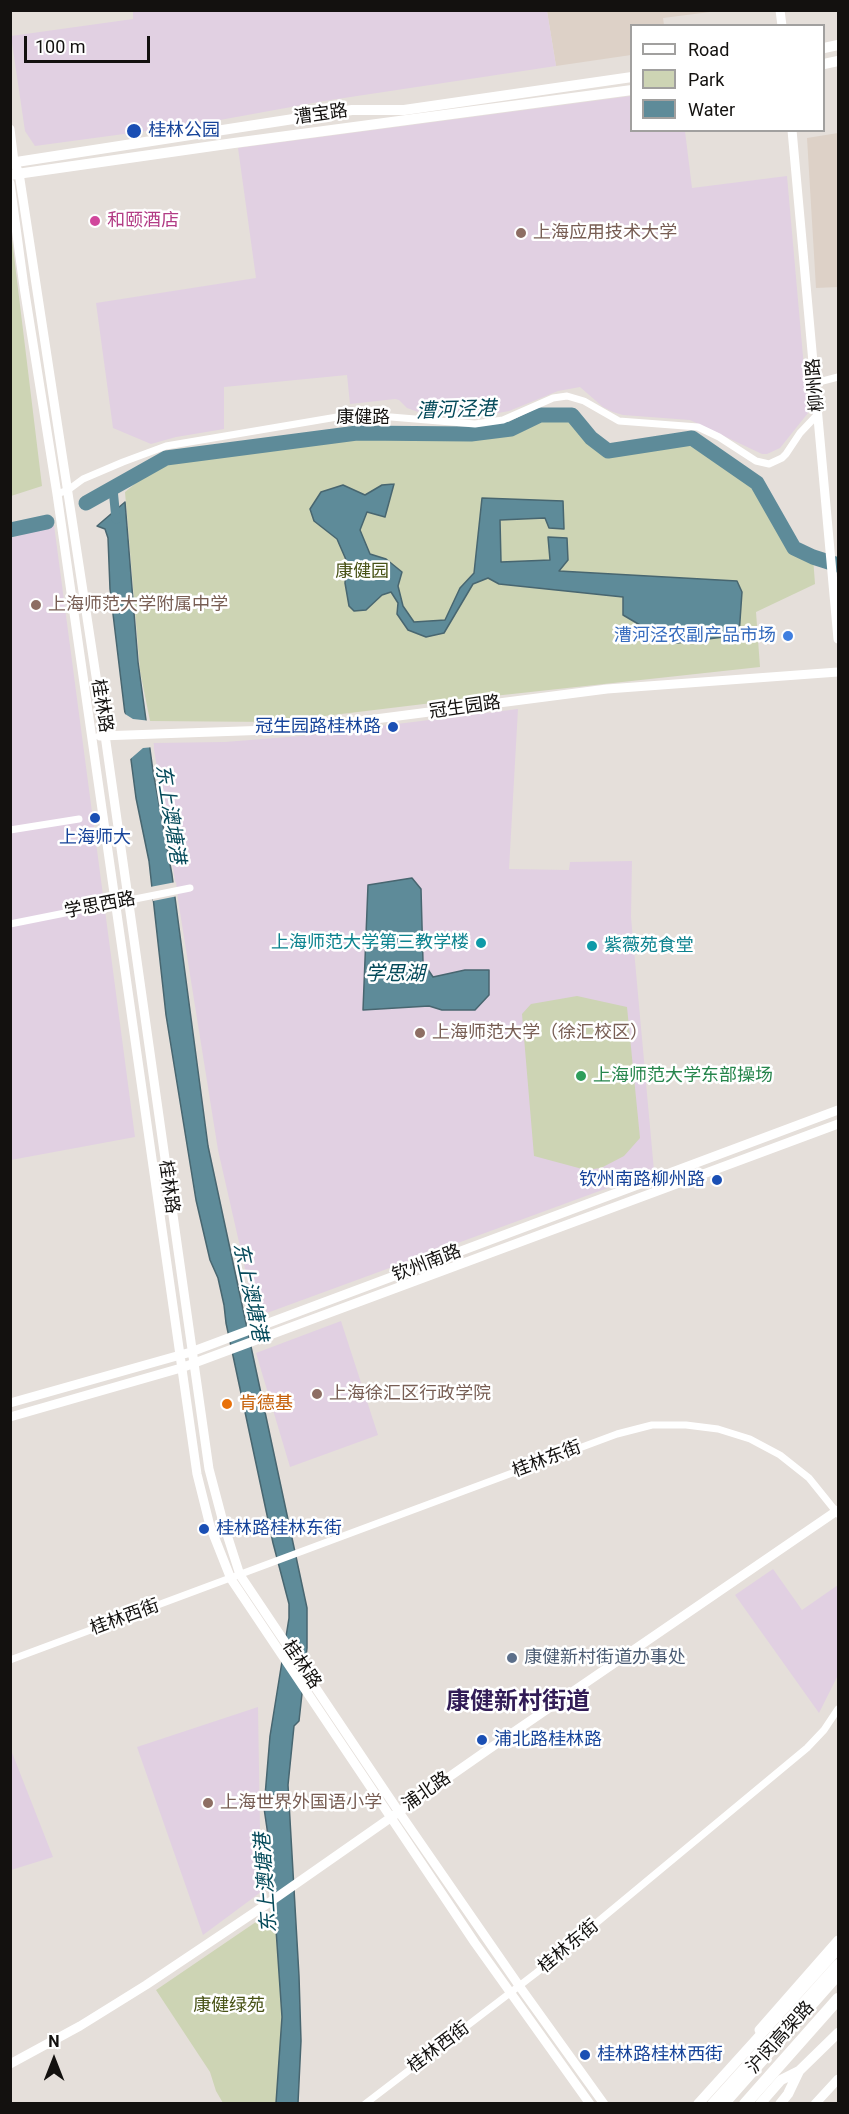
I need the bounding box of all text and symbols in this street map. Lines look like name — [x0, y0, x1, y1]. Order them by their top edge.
scale bar — [27, 24, 153, 62]
legend — [630, 24, 825, 132]
text: 100 m — [35, 36, 86, 57]
text: Road — [688, 39, 729, 60]
text: Park — [688, 69, 724, 90]
text: Water — [688, 99, 735, 120]
street label: 漕宝路 — [293, 101, 349, 129]
place label: 桂林公园 — [148, 120, 220, 142]
marker: 桂林公园 — [125, 122, 143, 140]
place label: 和颐酒店 — [107, 210, 179, 232]
marker: 和颐酒店 — [88, 214, 102, 228]
place label: 上海应用技术大学 — [533, 222, 677, 244]
marker: 上海应用技术大学 — [514, 226, 528, 240]
street label: 柳州路 — [803, 357, 829, 413]
water label: 漕河泾港 — [416, 398, 496, 424]
street label: 康健路 — [336, 407, 390, 429]
park label: 康健园 — [335, 561, 389, 583]
place label: 上海师范大学附属中学 — [48, 594, 228, 616]
marker: 上海师范大学附属中学 — [29, 598, 43, 612]
place label: 漕河泾农副产品市场 — [614, 625, 776, 647]
marker: 漕河泾农副产品市场 — [781, 629, 795, 643]
street label: 桂林路 — [86, 678, 116, 734]
street label: 冠生园路 — [428, 692, 502, 724]
place label: 冠生园路桂林路 — [255, 716, 381, 738]
marker: 冠生园路桂林路 — [386, 720, 400, 734]
water label: 东上澳塘港 — [149, 763, 189, 865]
marker: 上海师大 — [88, 811, 102, 825]
place label: 上海师大 — [59, 827, 131, 849]
street label: 学思西路 — [63, 889, 137, 923]
place label: 上海师范大学第三教学楼 — [271, 932, 469, 954]
place label: 紫薇苑食堂 — [604, 935, 694, 957]
marker: 上海师范大学第三教学楼 — [474, 936, 488, 950]
marker: 紫薇苑食堂 — [585, 939, 599, 953]
water label: 学思湖 — [365, 963, 425, 987]
place label: 上海师范大学（徐汇校区） — [432, 1022, 648, 1044]
marker: 上海师范大学（徐汇校区） — [413, 1026, 427, 1040]
place label: 上海师范大学东部操场 — [593, 1065, 773, 1087]
marker: 上海师范大学东部操场 — [574, 1069, 588, 1083]
street label: 桂林路 — [154, 1159, 182, 1215]
place label: 钦州南路柳州路 — [579, 1169, 705, 1191]
marker: 钦州南路柳州路 — [710, 1173, 724, 1187]
water label: 东上澳塘港 — [227, 1241, 271, 1343]
street label: 钦州南路 — [390, 1241, 464, 1287]
place label: 上海徐汇区行政学院 — [329, 1383, 491, 1405]
marker: 上海徐汇区行政学院 — [310, 1387, 324, 1401]
place label: 肯德基 — [239, 1393, 293, 1415]
marker: 肯德基 — [220, 1397, 234, 1411]
street label: 桂林东街 — [510, 1437, 584, 1483]
place label: 桂林路桂林东街 — [216, 1518, 342, 1540]
marker: 桂林路桂林东街 — [197, 1522, 211, 1536]
street label: 桂林西街 — [87, 1596, 163, 1640]
street label: 桂林路 — [277, 1637, 325, 1693]
place label: 康健新村街道办事处 — [524, 1647, 686, 1669]
marker: 康健新村街道办事处 — [505, 1651, 519, 1665]
district label: 康健新村街道 — [446, 1689, 590, 1717]
place label: 浦北路桂林路 — [494, 1729, 602, 1751]
marker: 浦北路桂林路 — [475, 1733, 489, 1747]
street label: 浦北路 — [399, 1768, 455, 1816]
place label: 上海世界外国语小学 — [220, 1792, 382, 1814]
marker: 上海世界外国语小学 — [201, 1796, 215, 1810]
water label: 东上澳塘港 — [252, 1832, 282, 1934]
street label: 桂林东街 — [534, 1916, 604, 1978]
park label: 康健绿苑 — [193, 1995, 265, 2017]
street label: 沪闵高架路 — [743, 1997, 819, 2079]
street label: 桂林西街 — [404, 2018, 474, 2078]
north arrow — [24, 2030, 84, 2090]
text: N — [48, 2032, 60, 2051]
place label: 桂林路桂林西街 — [597, 2044, 723, 2066]
marker: 桂林路桂林西街 — [578, 2048, 592, 2062]

